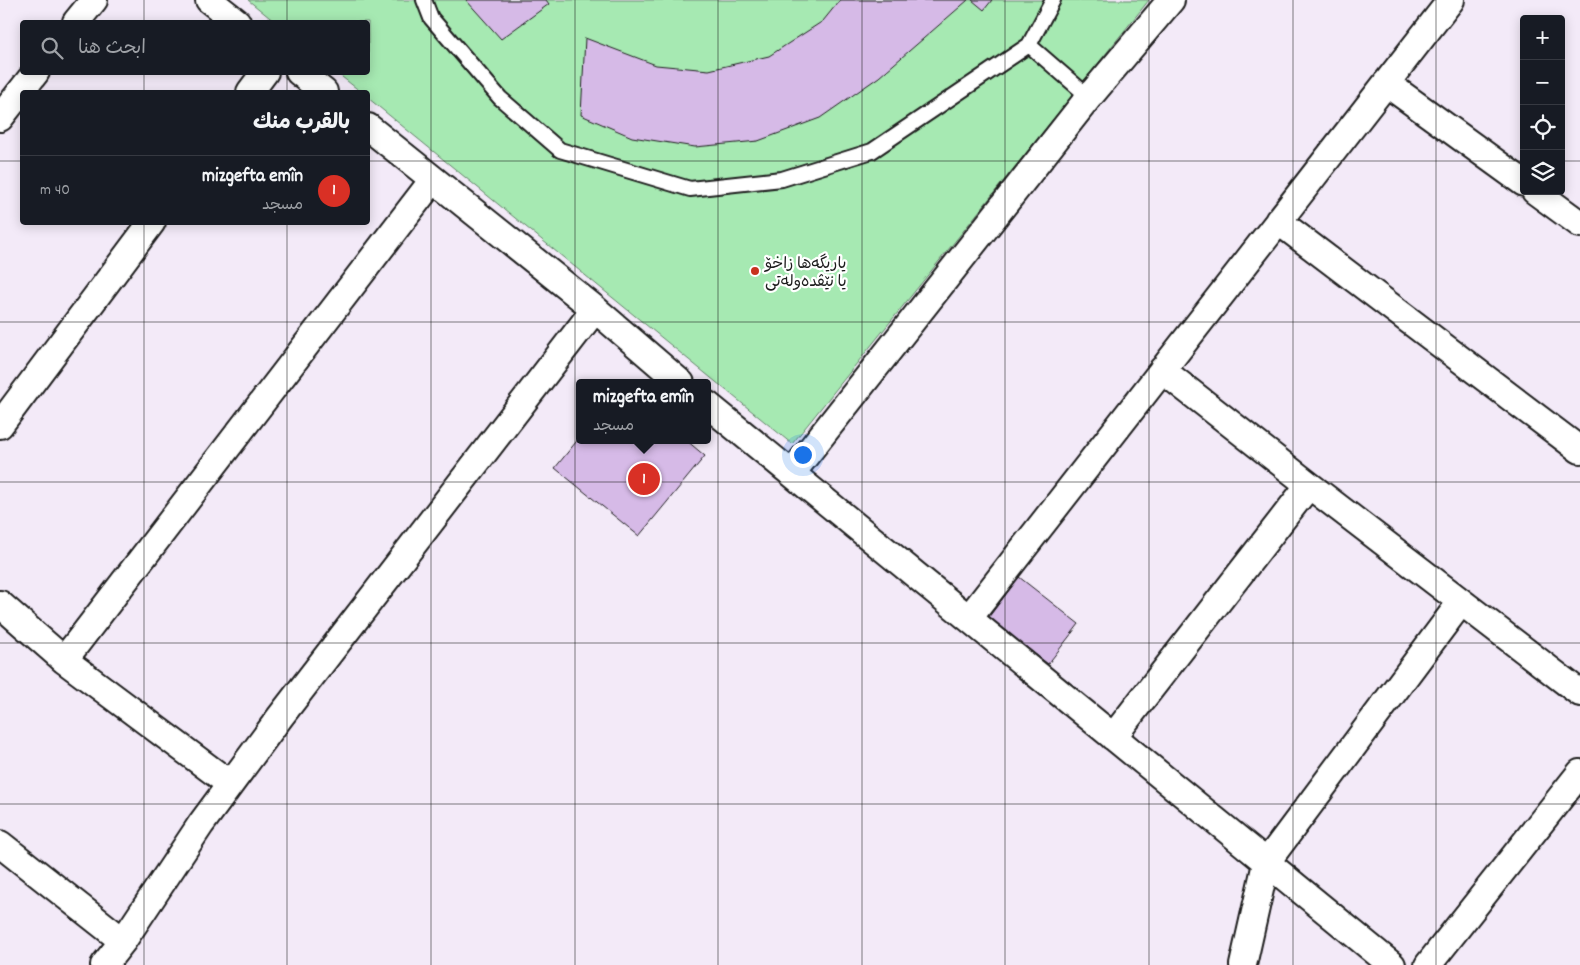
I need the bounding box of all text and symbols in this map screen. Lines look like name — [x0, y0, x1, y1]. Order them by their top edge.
map controls — [1520, 15, 1565, 195]
button: + — [1520, 15, 1565, 60]
search box — [20, 20, 370, 75]
icon: search — [38, 34, 66, 62]
text: ابحث هنا — [78, 36, 146, 63]
button: − — [1520, 60, 1565, 105]
button: locate — [1520, 105, 1565, 150]
text: بالقرب منك — [253, 109, 350, 139]
button: layers — [1520, 150, 1565, 195]
text: mizgefta emîn — [202, 164, 303, 191]
text: 40 m — [40, 179, 70, 202]
text: 1 — [332, 179, 336, 202]
text: مسجد — [262, 194, 303, 217]
place label: یاریگه‌ها زاخۆ یا نێڤده‌وله‌تی — [763, 253, 847, 294]
marker: یاریگه‌ها زاخۆ یا نێڤده‌وله‌تی — [749, 265, 761, 277]
popup — [576, 379, 711, 444]
text: mizgefta emîn — [593, 385, 694, 412]
text: مسجد — [593, 415, 634, 438]
your location — [790, 442, 816, 468]
pin: 1 — [628, 460, 660, 498]

